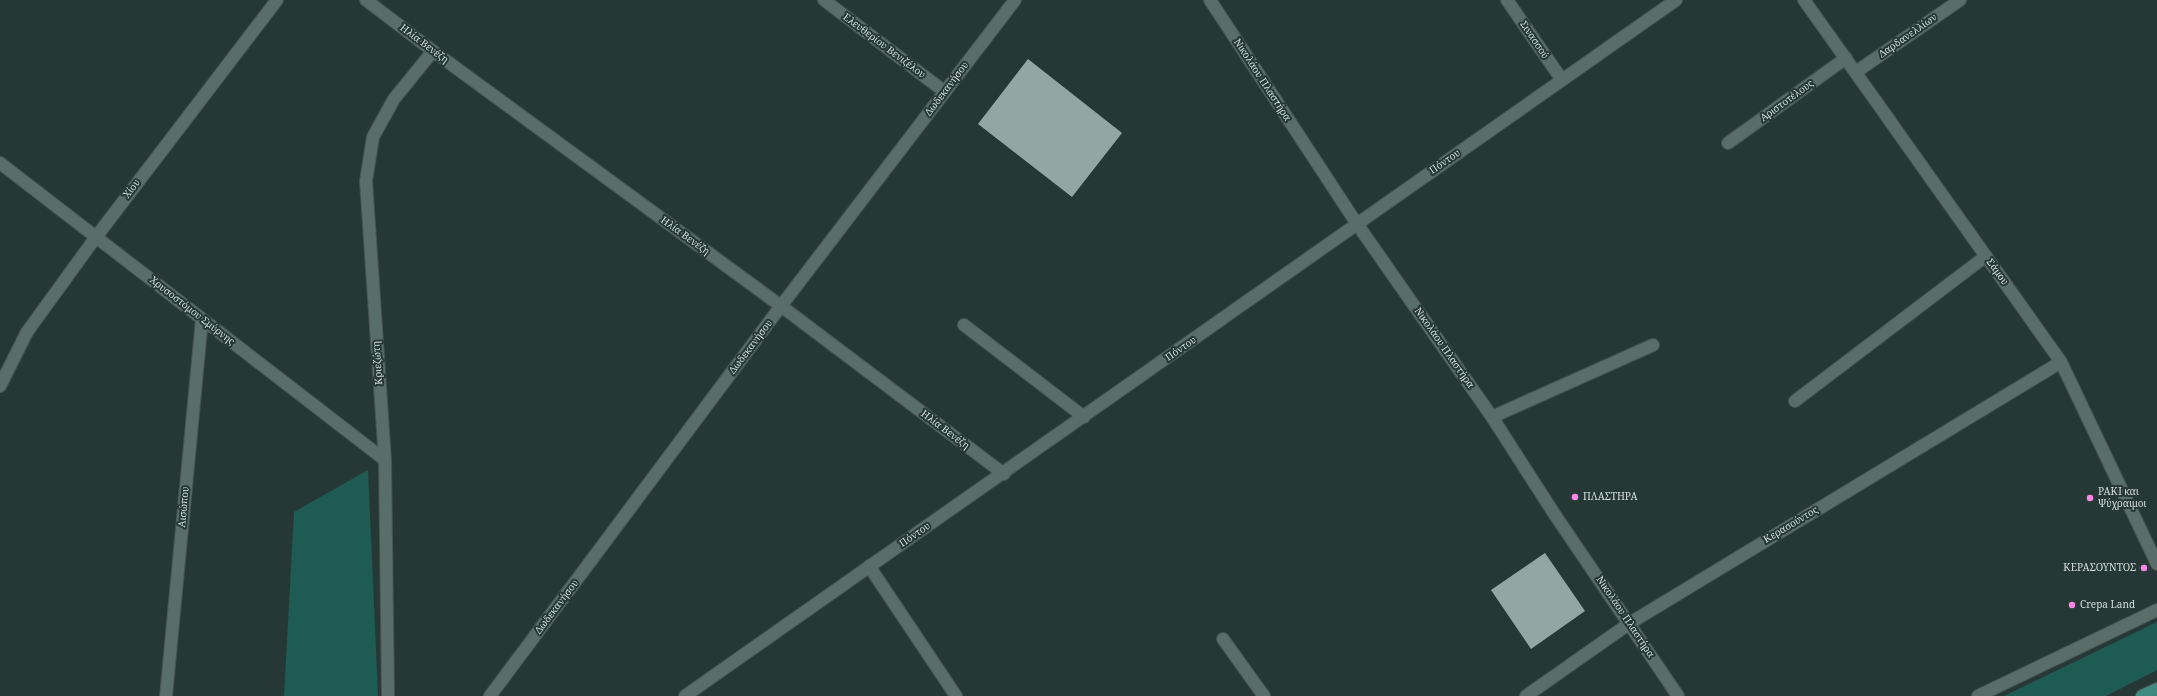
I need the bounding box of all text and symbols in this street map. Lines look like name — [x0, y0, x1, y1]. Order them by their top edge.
street label: Ελευθερίου Βενιζέλου — [840, 11, 928, 81]
street label: Δαρδανελλίων — [1877, 12, 1939, 60]
street label: Σινασσού — [1517, 19, 1551, 61]
street label: Ηλία Βενέζη — [397, 22, 451, 66]
street label: Νικολάου Πλαστήρα — [1231, 37, 1293, 123]
street label: Δωδεκανήσου — [923, 60, 971, 118]
street label: Αριστοτέλους — [1758, 78, 1816, 124]
street label: Πόντου — [1427, 147, 1463, 177]
street label: Χίου — [121, 177, 143, 201]
street label: Ηλία Βενέζη — [658, 214, 712, 258]
street label: Σάμου — [1984, 257, 2010, 287]
street label: Χρυσοστόμου Σμύρνης — [147, 274, 237, 348]
street label: Νικολάου Πλαστήρα — [1412, 305, 1476, 391]
street label: Δωδεκανήσου — [727, 318, 775, 376]
street label: Πόντου — [1163, 334, 1199, 364]
street label: Κριεζώτη — [370, 341, 386, 385]
street label: Ηλία Βενέζη — [918, 408, 972, 452]
street label: Αισώπου — [176, 486, 192, 528]
place label: ΡΑΚΙ και Ψύχραιμοι — [2098, 486, 2146, 510]
place label: ΠΛΑΣΤΗΡΑ — [1583, 491, 1637, 503]
marker: ΠΛΑΣΤΗΡΑ — [1570, 492, 1580, 502]
marker: ΡΑΚΙ και Ψύχραιμοι — [2085, 493, 2095, 503]
street label: Κερασούντος — [1761, 504, 1821, 546]
street label: Πόντου — [897, 520, 933, 550]
place label: ΚΕΡΑΣΟΥΝΤΟΣ — [2063, 562, 2136, 574]
marker: ΚΕΡΑΣΟΥΝΤΟΣ — [2139, 563, 2149, 573]
street label: Νικολάου Πλαστήρα — [1593, 574, 1657, 660]
street label: Δωδεκανήσου — [533, 578, 581, 636]
place label: Crepa Land — [2080, 599, 2135, 611]
marker: Crepa Land — [2067, 600, 2077, 610]

